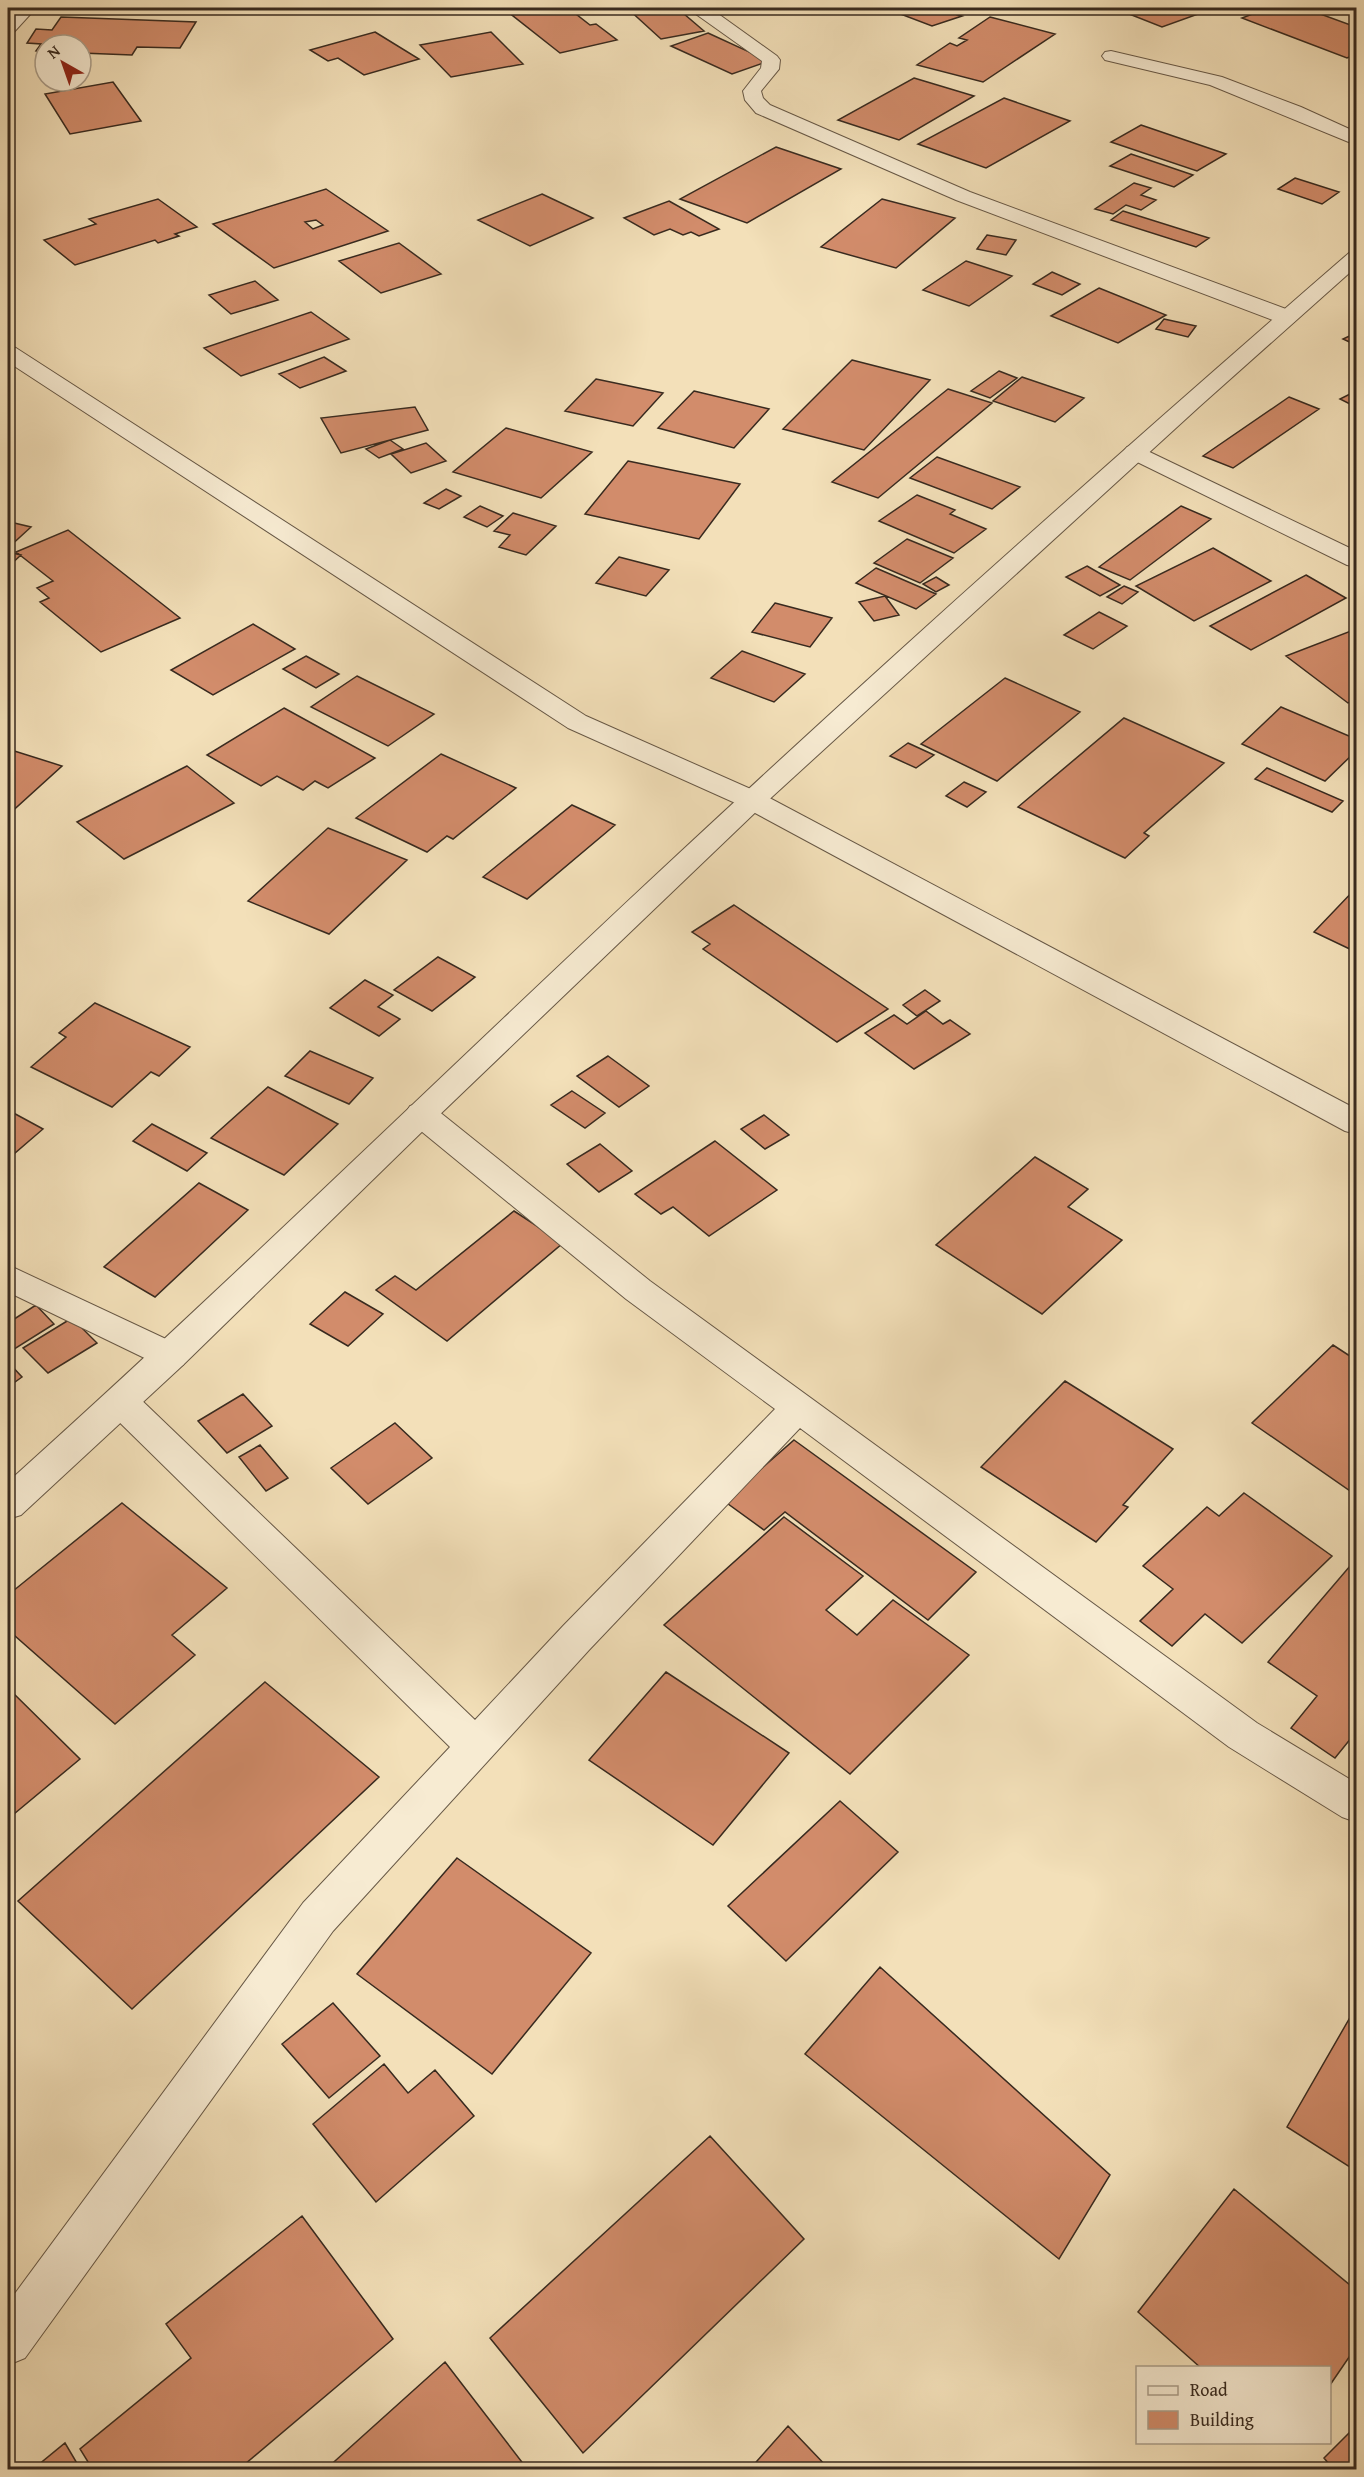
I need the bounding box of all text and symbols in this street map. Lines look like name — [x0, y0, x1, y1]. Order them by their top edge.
north arrow — [33, 33, 93, 93]
text: N — [42, 39, 65, 64]
legend — [1136, 2366, 1331, 2444]
text: Road — [1190, 2376, 1228, 2403]
text: Building — [1190, 2406, 1254, 2433]

